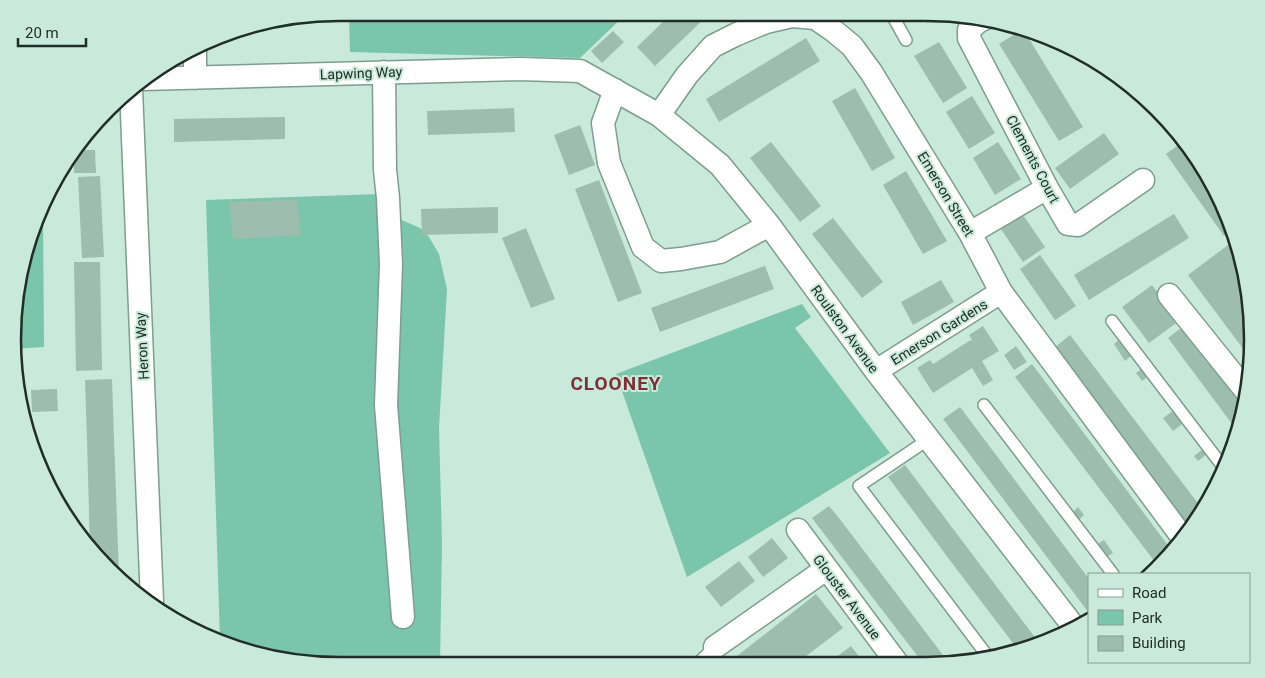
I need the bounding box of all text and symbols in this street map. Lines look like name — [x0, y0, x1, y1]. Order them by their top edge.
scale bar — [18, 15, 85, 47]
text: 20 m — [25, 24, 59, 42]
street label: Lapwing Way — [320, 64, 403, 82]
street label: Clements Court — [1003, 112, 1063, 206]
street label: Emerson Street — [914, 149, 978, 240]
street label: Roulston Avenue — [808, 282, 882, 376]
street label: Emerson Gardens — [888, 296, 990, 368]
street label: Heron Way — [132, 311, 152, 380]
district label: CLOONEY — [570, 372, 662, 395]
street label: Glouster Avenue — [810, 552, 884, 642]
legend — [1088, 573, 1250, 663]
text: Road — [1132, 584, 1166, 602]
text: Park — [1132, 609, 1163, 627]
text: Building — [1132, 634, 1186, 652]

